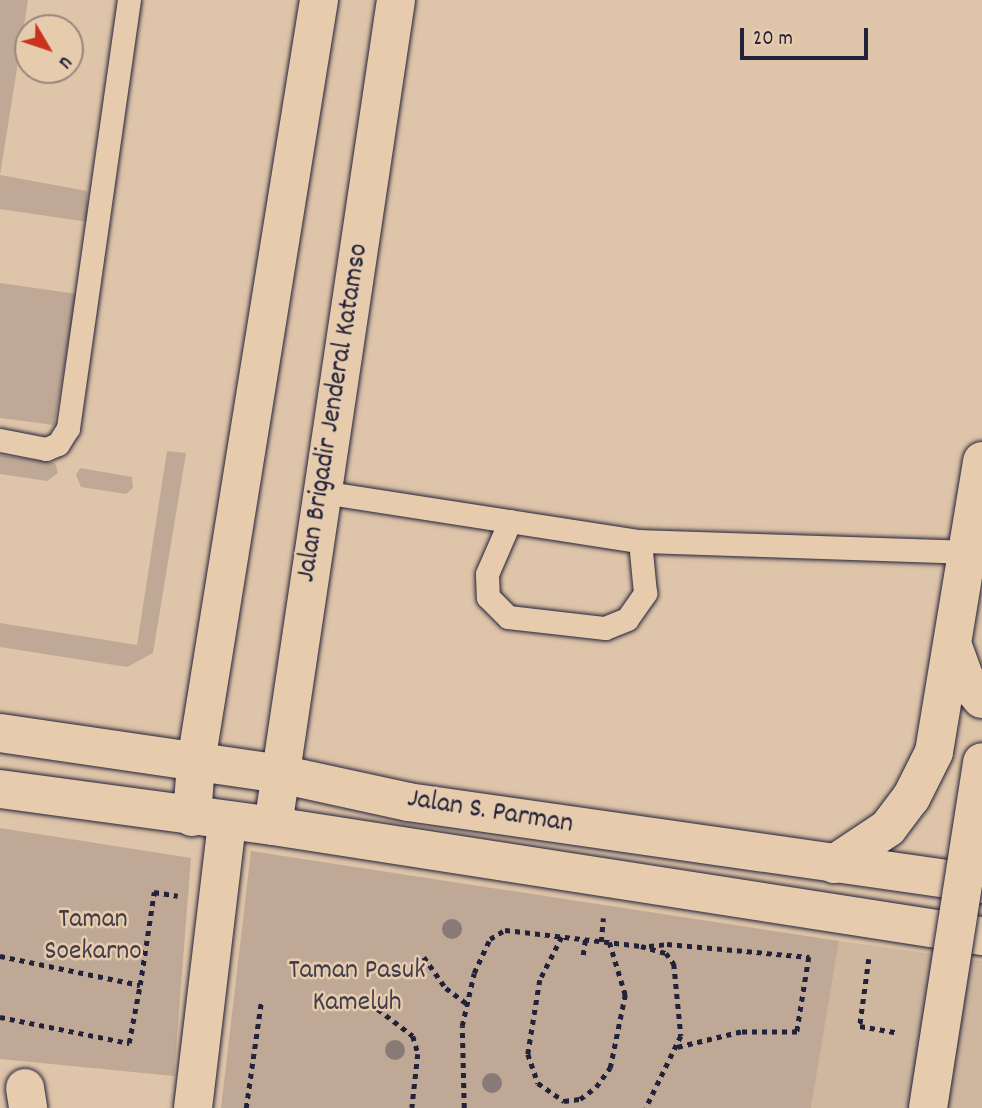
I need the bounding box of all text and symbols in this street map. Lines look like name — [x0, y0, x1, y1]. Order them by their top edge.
north arrow — [14, 14, 84, 84]
scale bar — [744, 14, 872, 58]
text: 20 m — [753, 25, 793, 55]
text: U — [51, 49, 78, 73]
street label: Jalan Brigadir Jenderal Katamso — [291, 241, 377, 585]
street label: Jalan S. Parman — [405, 783, 575, 843]
park label: Taman Soekarno — [44, 904, 142, 970]
park label: Taman Pasuk Kameluh — [288, 955, 426, 1021]

